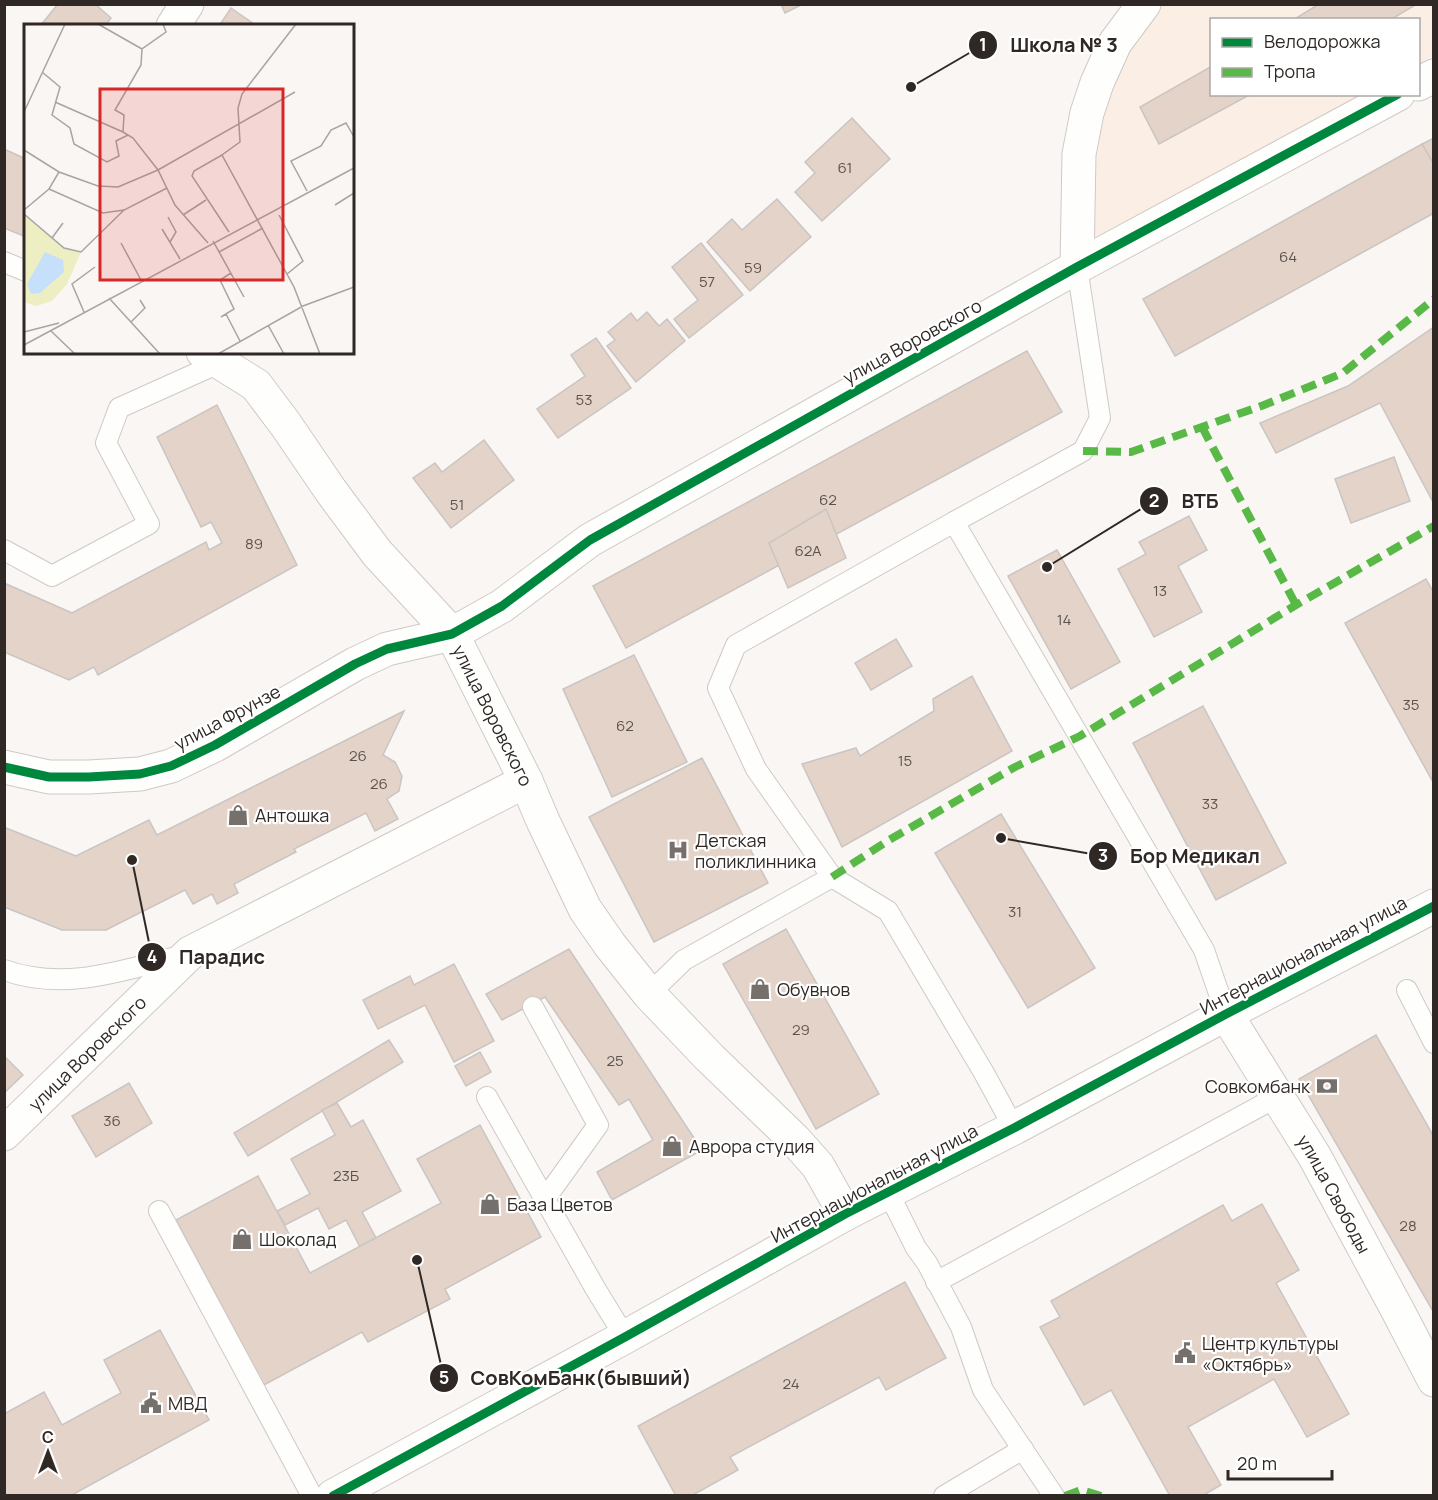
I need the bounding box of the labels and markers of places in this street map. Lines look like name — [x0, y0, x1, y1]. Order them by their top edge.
callout: Школа № 3 — [968, 26, 1130, 64]
callout: ВТБ — [1139, 482, 1230, 520]
shop icon: Антошка — [226, 803, 250, 827]
place label: Антошка — [255, 803, 329, 827]
place label: Детская поликлинника — [695, 828, 816, 873]
callout: Бор Медикал — [1088, 837, 1272, 875]
hospital icon: Детская поликлинника — [666, 838, 690, 862]
callout: Парадис — [137, 938, 277, 976]
shop icon: Обувнов — [748, 977, 772, 1001]
place label: Обувнов — [777, 977, 851, 1001]
place label: Совкомбанк — [1205, 1074, 1311, 1098]
bank icon: Совкомбанк — [1315, 1074, 1339, 1098]
shop icon: Аврора студия — [660, 1134, 684, 1158]
place label: Аврора студия — [689, 1134, 814, 1158]
shop icon: База Цветов — [478, 1192, 502, 1216]
place label: База Цветов — [507, 1192, 613, 1216]
shop icon: Шоколад — [230, 1227, 254, 1251]
place label: Шоколад — [259, 1227, 337, 1251]
place label: Центр культуры «Октябрь» — [1202, 1331, 1339, 1376]
public building icon: Центр культуры «Октябрь» — [1173, 1341, 1197, 1365]
callout: СовКомБанк(бывший) — [429, 1359, 704, 1397]
public building icon: МВД — [139, 1391, 163, 1415]
place label: МВД — [168, 1391, 207, 1415]

